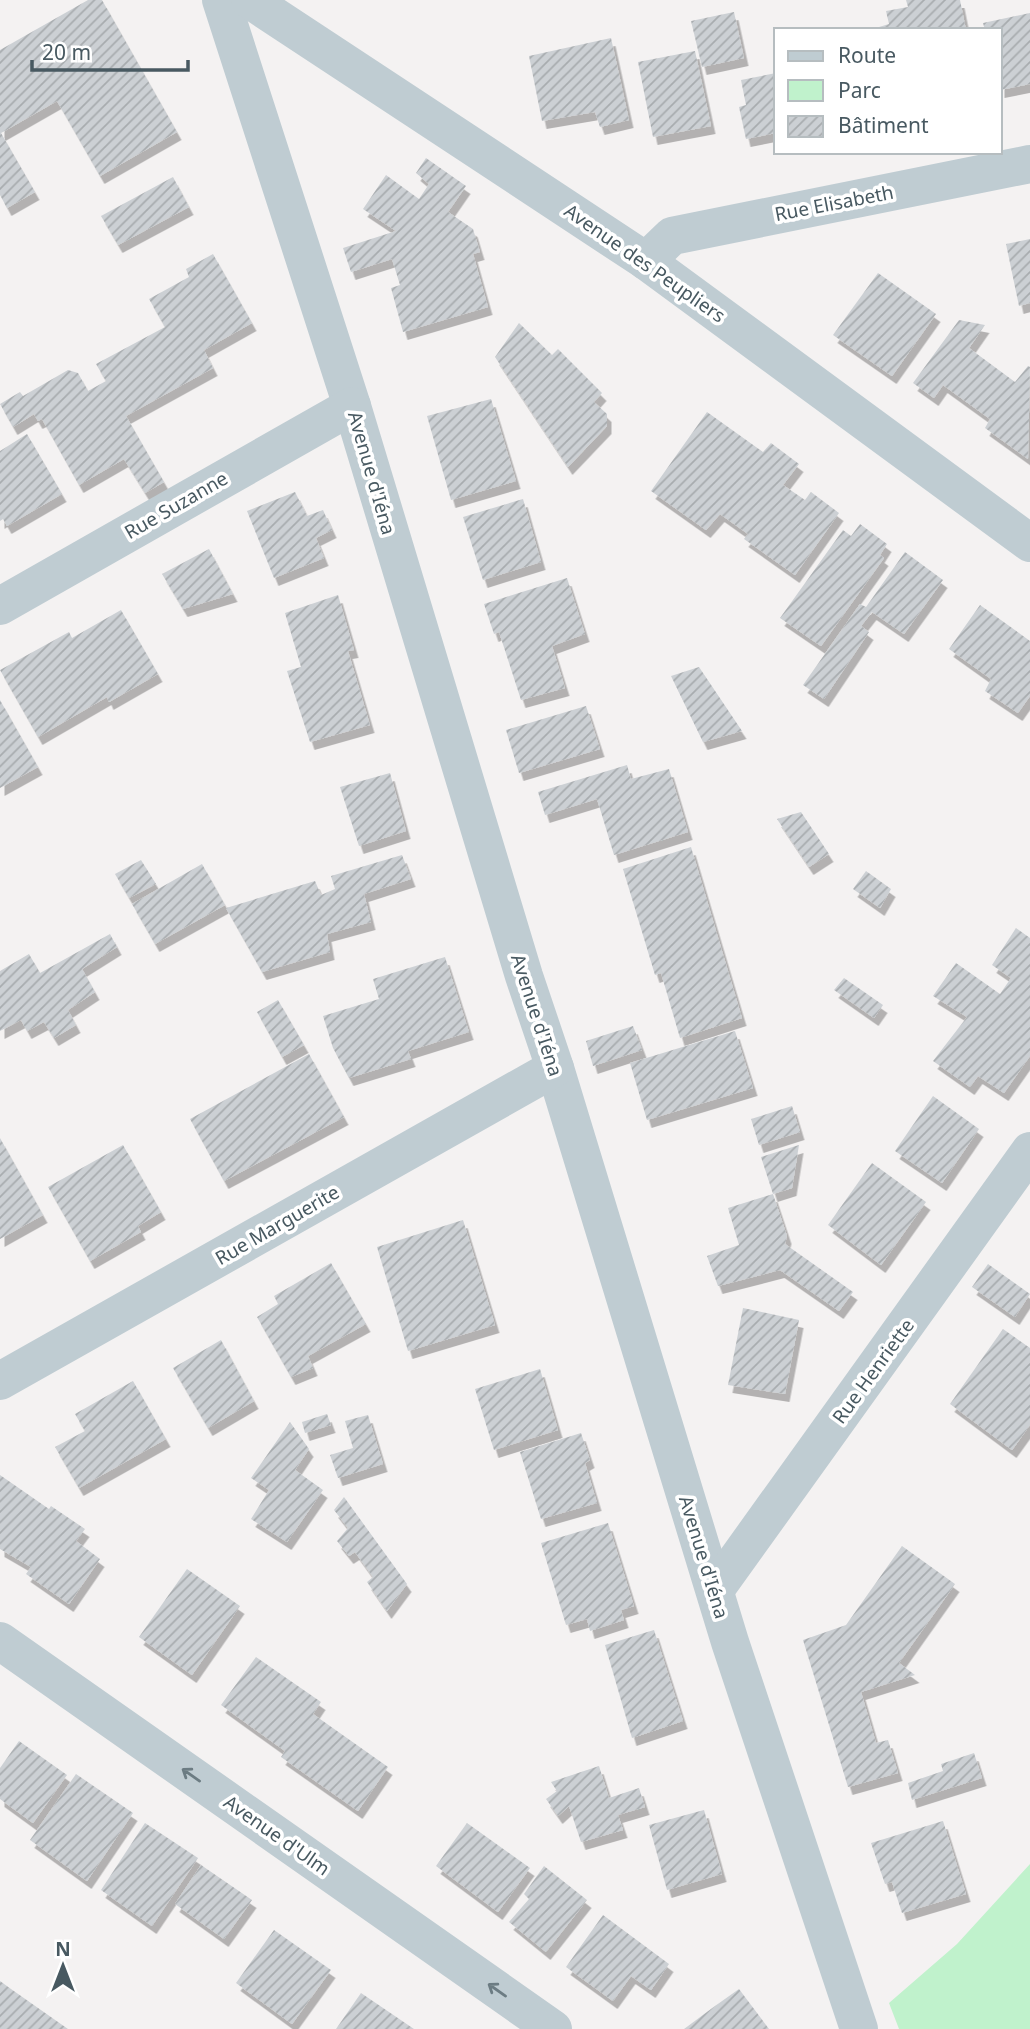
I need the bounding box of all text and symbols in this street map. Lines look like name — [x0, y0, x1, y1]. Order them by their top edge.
scale bar — [32, 28, 187, 72]
legend — [774, 28, 1002, 154]
text: 20 m — [42, 38, 91, 66]
text: Route — [838, 41, 896, 69]
text: Parc — [838, 76, 881, 104]
text: Bâtiment — [838, 111, 929, 139]
street label: Rue Elisabeth — [772, 179, 896, 227]
street label: Avenue des Peupliers — [559, 198, 731, 328]
street label: Avenue d'Iéna — [342, 408, 402, 538]
street label: Rue Suzanne — [120, 465, 232, 545]
street label: Avenue d'Iéna — [505, 951, 569, 1079]
street label: Rue Marguerite — [210, 1179, 344, 1271]
street label: Rue Henriette — [826, 1313, 920, 1429]
street label: Avenue d'Iéna — [673, 1492, 735, 1622]
one-way arrow — [182, 1768, 201, 1782]
street label: Avenue d'Ulm — [219, 1789, 335, 1881]
north arrow — [28, 1931, 98, 2001]
text: N — [55, 1936, 71, 1962]
one-way arrow — [488, 1983, 507, 1997]

